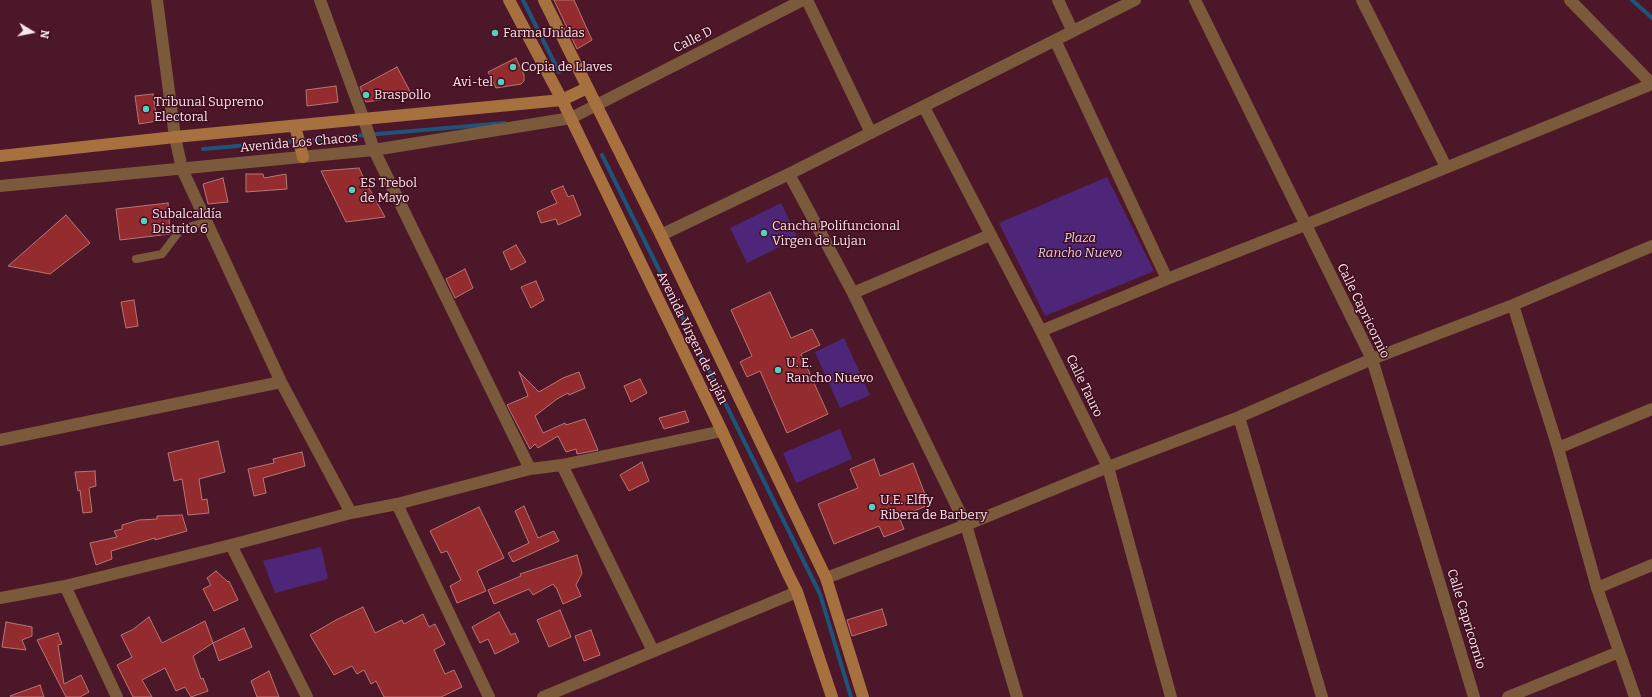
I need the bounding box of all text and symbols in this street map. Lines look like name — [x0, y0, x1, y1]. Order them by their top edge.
north arrow — [12, 12, 52, 52]
street label: Calle D — [671, 24, 715, 56]
place label: FarmaUnidas — [503, 25, 585, 41]
marker: FarmaUnidas — [490, 28, 500, 38]
text: N — [37, 29, 51, 39]
place label: Copia de Llaves — [521, 59, 613, 75]
marker: Copia de Llaves — [508, 62, 518, 72]
place label: Avi-tel — [452, 74, 493, 90]
marker: Avi-tel — [496, 77, 506, 87]
place label: Braspollo — [374, 87, 431, 103]
marker: Braspollo — [361, 90, 371, 100]
place label: Tribunal Supremo Electoral — [154, 94, 264, 125]
marker: Tribunal Supremo Electoral — [141, 104, 151, 114]
street label: Avenida Los Chacos — [239, 130, 359, 156]
place label: ES Trebol de Mayo — [360, 175, 417, 206]
marker: ES Trebol de Mayo — [347, 185, 357, 195]
place label: Subalcaldía Distrito 6 — [152, 206, 222, 237]
marker: Subalcaldía Distrito 6 — [139, 216, 149, 226]
place label: Cancha Polifuncional Virgen de Lujan — [772, 218, 900, 249]
marker: Cancha Polifuncional Virgen de Lujan — [759, 228, 769, 238]
park label: Plaza Rancho Nuevo — [1038, 230, 1122, 261]
street label: Calle Capricornio — [1333, 261, 1393, 361]
street label: Avenida Virgen de Luján — [653, 269, 731, 407]
street label: Calle Tauro — [1062, 352, 1106, 420]
place label: U. E. Rancho Nuevo — [786, 355, 874, 386]
marker: U. E. Rancho Nuevo — [773, 365, 783, 375]
place label: U.E. Elffy Ribera de Barbery — [880, 492, 987, 523]
marker: U.E. Elffy Ribera de Barbery — [867, 502, 877, 512]
street label: Calle Capricornio — [1443, 567, 1489, 671]

